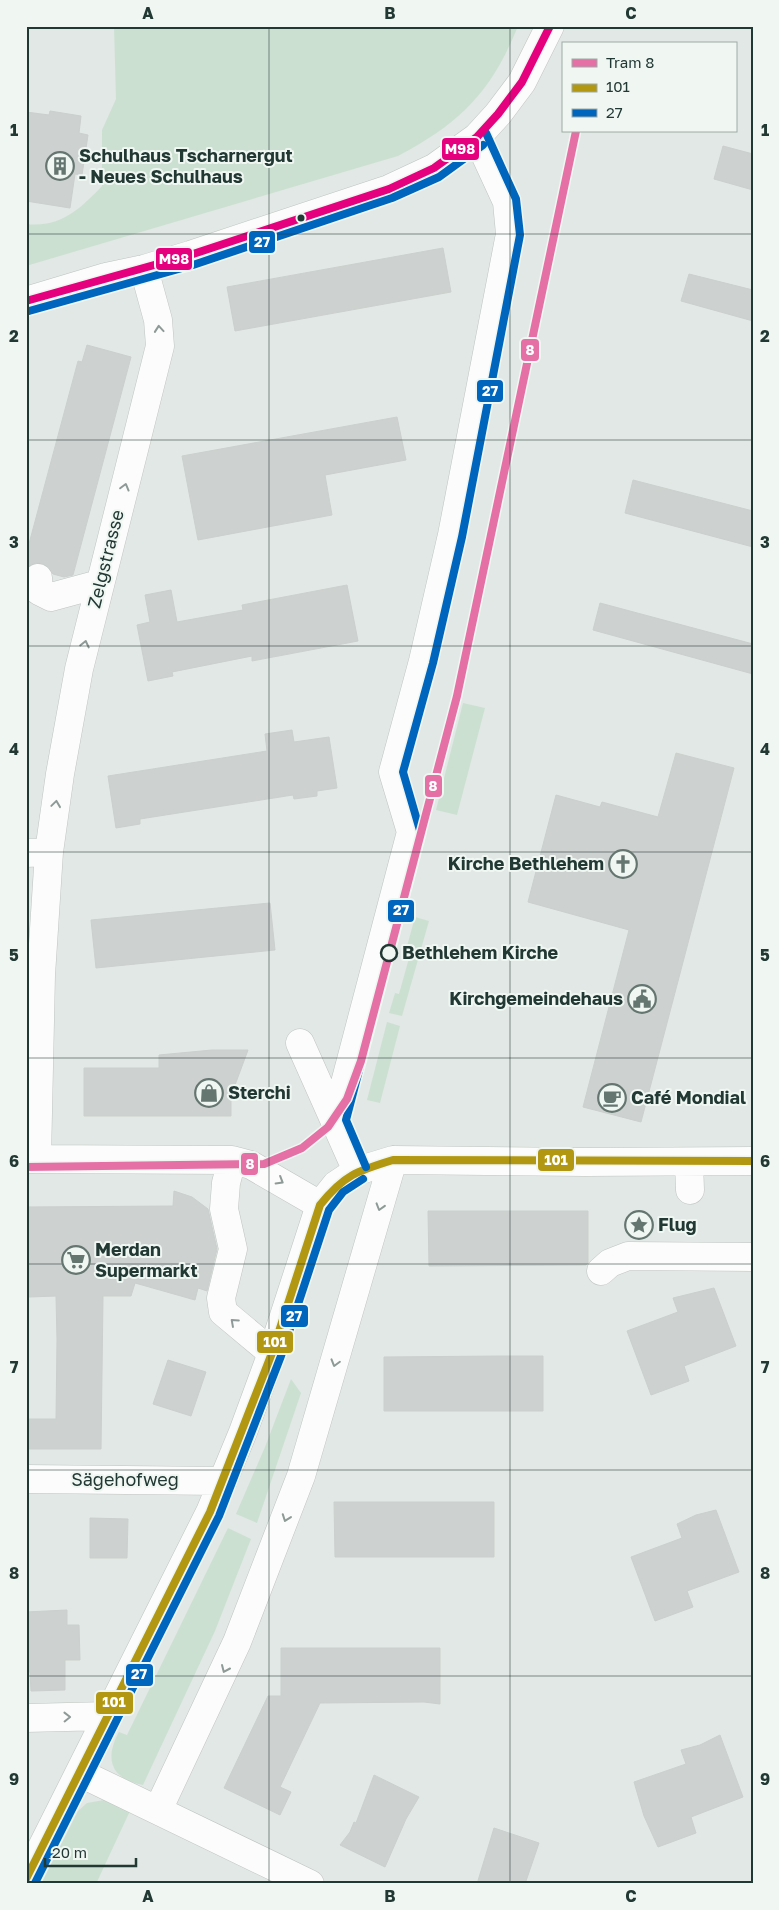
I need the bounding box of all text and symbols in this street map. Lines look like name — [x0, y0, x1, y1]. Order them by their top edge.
text: A — [142, 3, 154, 23]
text: B — [384, 3, 396, 23]
text: C — [625, 3, 637, 23]
legend — [562, 42, 736, 132]
text: Tram 8 — [606, 53, 654, 71]
text: 101 — [606, 77, 630, 95]
text: 27 — [606, 103, 623, 121]
text: 1 — [10, 120, 18, 140]
text: 1 — [761, 120, 769, 140]
line badge: M98 — [441, 137, 480, 161]
text: M98 — [445, 140, 475, 157]
place label: Schulhaus Tscharnergut - Neues Schulhaus — [79, 144, 293, 187]
building icon: Schulhaus Tscharnergut - Neues Schulhaus — [45, 151, 75, 181]
unlabelled marker — [296, 213, 306, 223]
line badge: 27 — [248, 230, 276, 254]
text: 27 — [254, 233, 270, 250]
line badge: M98 — [155, 247, 193, 271]
text: M98 — [159, 250, 189, 267]
one-way arrow — [154, 324, 165, 332]
text: 2 — [9, 326, 19, 346]
text: 2 — [760, 326, 770, 346]
line badge: 8 — [520, 338, 540, 362]
text: 8 — [526, 341, 535, 358]
line badge: 27 — [476, 379, 504, 403]
text: 27 — [482, 382, 498, 399]
one-way arrow — [119, 482, 130, 491]
street label: Zelgstrasse — [82, 507, 128, 610]
text: 3 — [9, 532, 19, 552]
text: 3 — [760, 532, 770, 552]
one-way arrow — [79, 640, 90, 649]
text: 4 — [9, 739, 19, 759]
text: 4 — [760, 739, 770, 759]
line badge: 8 — [424, 774, 443, 798]
text: 8 — [429, 777, 438, 794]
one-way arrow — [50, 800, 61, 808]
church icon: Kirche Bethlehem — [608, 849, 638, 879]
place label: Kirche Bethlehem — [448, 852, 604, 874]
line badge: 27 — [387, 899, 415, 923]
text: 27 — [393, 901, 409, 918]
place label: Bethlehem Kirche — [402, 941, 559, 963]
marker: Bethlehem Kirche — [380, 944, 398, 962]
text: 5 — [9, 945, 19, 965]
text: 5 — [760, 945, 770, 965]
public building icon: Kirchgemeindehaus — [627, 984, 657, 1014]
place label: Kirchgemeindehaus — [449, 987, 623, 1009]
shop icon: Sterchi — [194, 1078, 224, 1108]
place label: Sterchi — [228, 1081, 291, 1103]
cafe icon: Café Mondial — [597, 1083, 627, 1113]
place label: Café Mondial — [631, 1086, 746, 1108]
line badge: 101 — [537, 1148, 575, 1172]
text: 6 — [9, 1151, 19, 1171]
text: 101 — [544, 1151, 568, 1168]
text: 6 — [760, 1151, 770, 1171]
line badge: 8 — [240, 1152, 259, 1176]
text: 8 — [246, 1155, 255, 1172]
one-way arrow — [275, 1175, 284, 1185]
one-way arrow — [376, 1202, 386, 1211]
place icon: Flug — [624, 1210, 654, 1240]
place label: Flug — [658, 1213, 697, 1235]
place label: Merdan Supermarkt — [95, 1238, 198, 1281]
supermarket icon: Merdan Supermarkt — [61, 1245, 91, 1275]
line badge: 27 — [280, 1304, 309, 1328]
text: 27 — [286, 1307, 302, 1324]
one-way arrow — [231, 1319, 240, 1328]
line badge: 101 — [256, 1330, 294, 1354]
text: 101 — [263, 1333, 287, 1350]
text: 7 — [10, 1357, 19, 1377]
text: 7 — [761, 1357, 770, 1377]
one-way arrow — [330, 1359, 341, 1367]
street label: Sägehofweg — [71, 1468, 179, 1490]
one-way arrow — [282, 1513, 292, 1522]
text: 8 — [9, 1563, 19, 1583]
text: 8 — [760, 1563, 770, 1583]
line badge: 27 — [125, 1663, 154, 1687]
one-way arrow — [221, 1664, 232, 1673]
text: 27 — [131, 1665, 147, 1682]
line badge: 101 — [95, 1691, 134, 1715]
text: 101 — [102, 1693, 126, 1710]
one-way arrow — [64, 1712, 72, 1722]
text: 9 — [9, 1769, 19, 1789]
text: 9 — [760, 1769, 770, 1789]
scale bar — [45, 1835, 136, 1867]
text: 20 m — [52, 1843, 87, 1861]
text: A — [142, 1886, 154, 1906]
text: B — [384, 1886, 396, 1906]
text: C — [625, 1886, 637, 1906]

